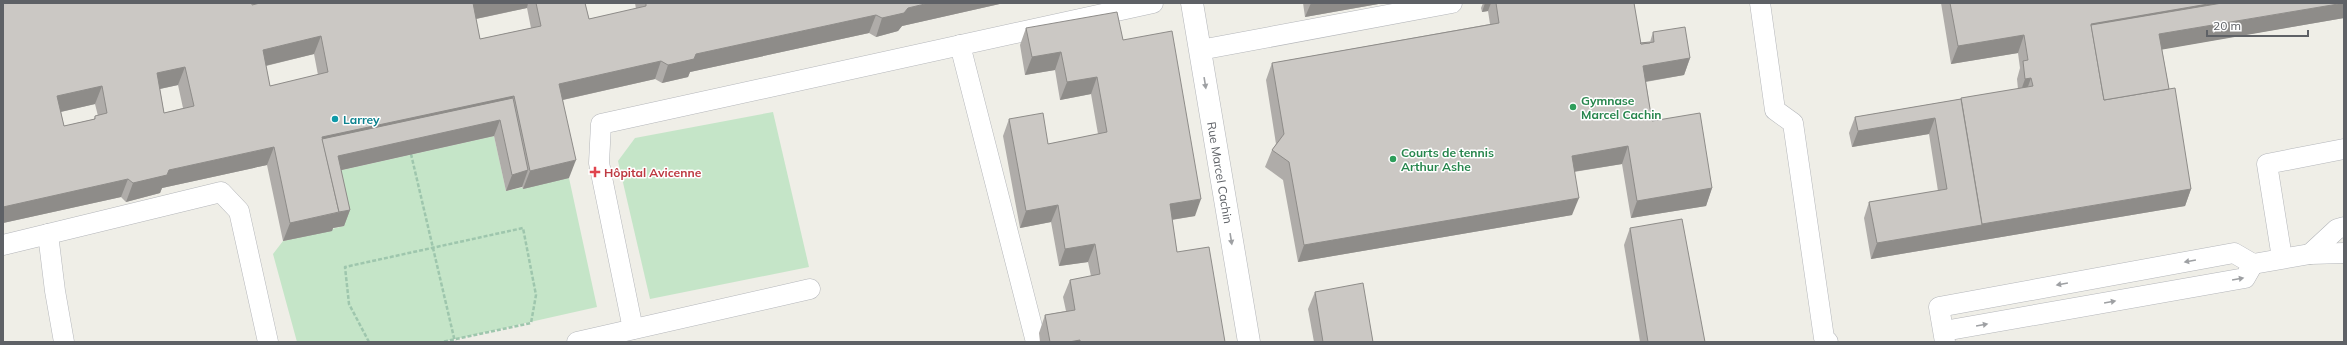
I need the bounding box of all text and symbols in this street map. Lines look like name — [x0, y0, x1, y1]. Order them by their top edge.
scale bar — [2207, 12, 2308, 38]
text: 20 m — [2213, 18, 2241, 33]
one-way arrow — [1203, 77, 1209, 89]
place label: Gymnase Marcel Cachin — [1581, 93, 1662, 122]
marker: Gymnase Marcel Cachin — [1568, 102, 1578, 112]
place label: Larrey — [343, 112, 380, 127]
marker: Larrey — [330, 114, 340, 124]
street label: Rue Marcel Cachin — [1205, 120, 1236, 225]
place label: Courts de tennis Arthur Ashe — [1401, 145, 1494, 174]
marker: Courts de tennis Arthur Ashe — [1388, 154, 1398, 164]
place label: Hôpital Avicenne — [604, 165, 702, 180]
marker: Hôpital Avicenne — [589, 166, 601, 178]
one-way arrow — [1229, 233, 1235, 245]
one-way arrow — [2184, 258, 2196, 264]
one-way arrow — [2232, 276, 2244, 282]
one-way arrow — [2056, 282, 2068, 288]
one-way arrow — [2104, 299, 2116, 305]
one-way arrow — [1976, 321, 1988, 327]

